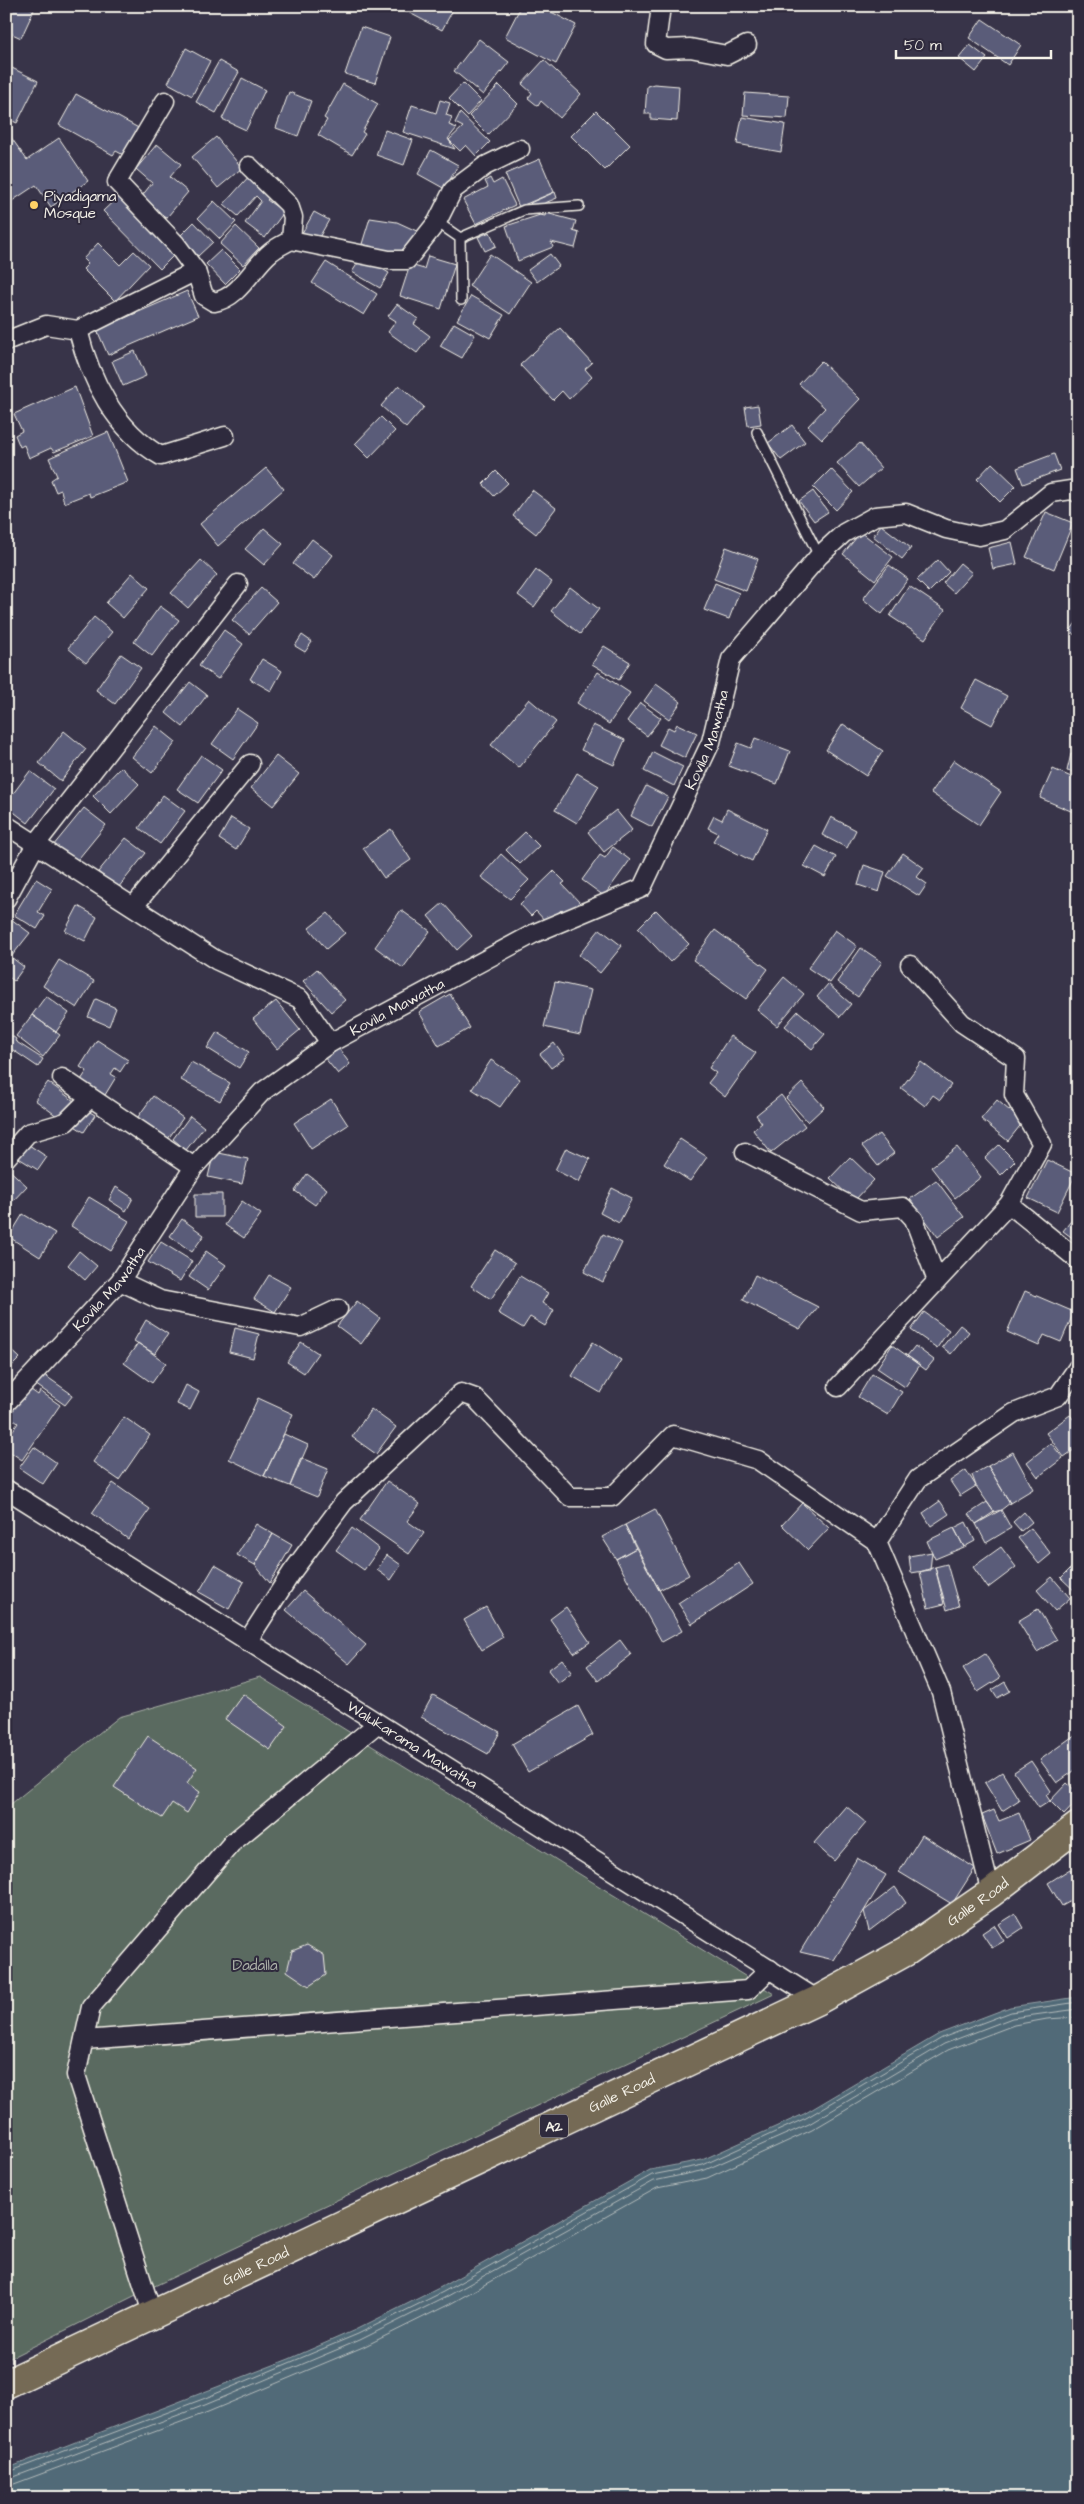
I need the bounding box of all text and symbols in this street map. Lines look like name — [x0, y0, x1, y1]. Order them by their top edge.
scale bar — [896, 28, 1052, 60]
text: 50 m — [904, 35, 942, 56]
place label: Piyadigama Mosque — [44, 186, 117, 224]
marker: Piyadigama Mosque — [28, 199, 40, 211]
street label: Kovila Mawatha — [680, 688, 734, 793]
street label: Kovila Mawatha — [346, 973, 449, 1041]
street label: Kovila Mawatha — [68, 1242, 151, 1336]
street label: Walukarama Mawatha — [343, 1696, 482, 1794]
street label: Galle Road — [943, 1873, 1014, 1931]
park label: Dadalla — [232, 1955, 278, 1976]
street label: Galle Road — [585, 2068, 659, 2118]
road number: A2 — [540, 2114, 568, 2138]
street label: Galle Road — [219, 2242, 293, 2291]

